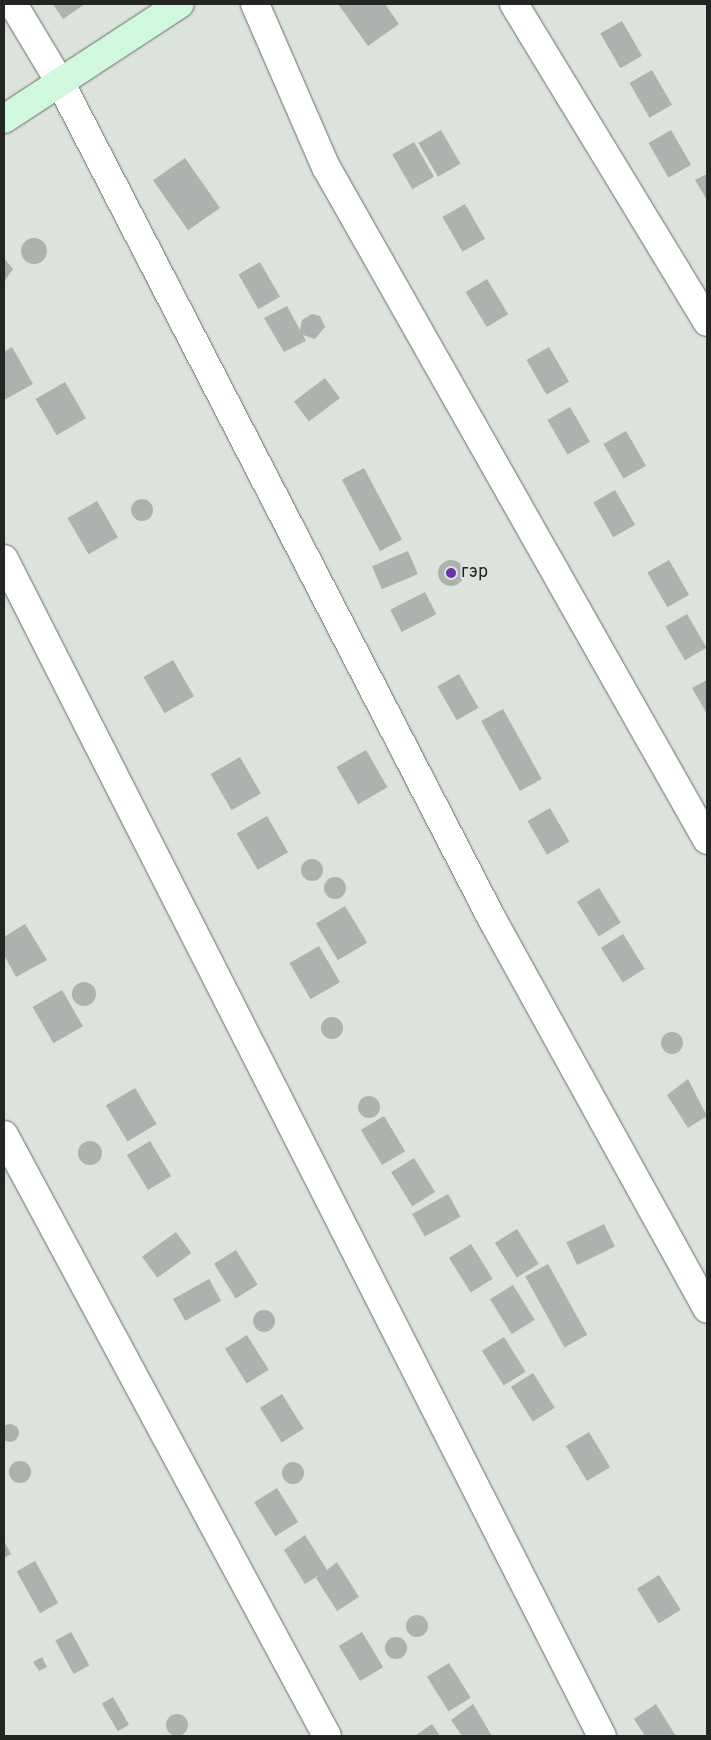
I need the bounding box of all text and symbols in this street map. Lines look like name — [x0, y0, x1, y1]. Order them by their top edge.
place label: гэр — [461, 562, 488, 584]
marker: гэр — [445, 567, 457, 579]

